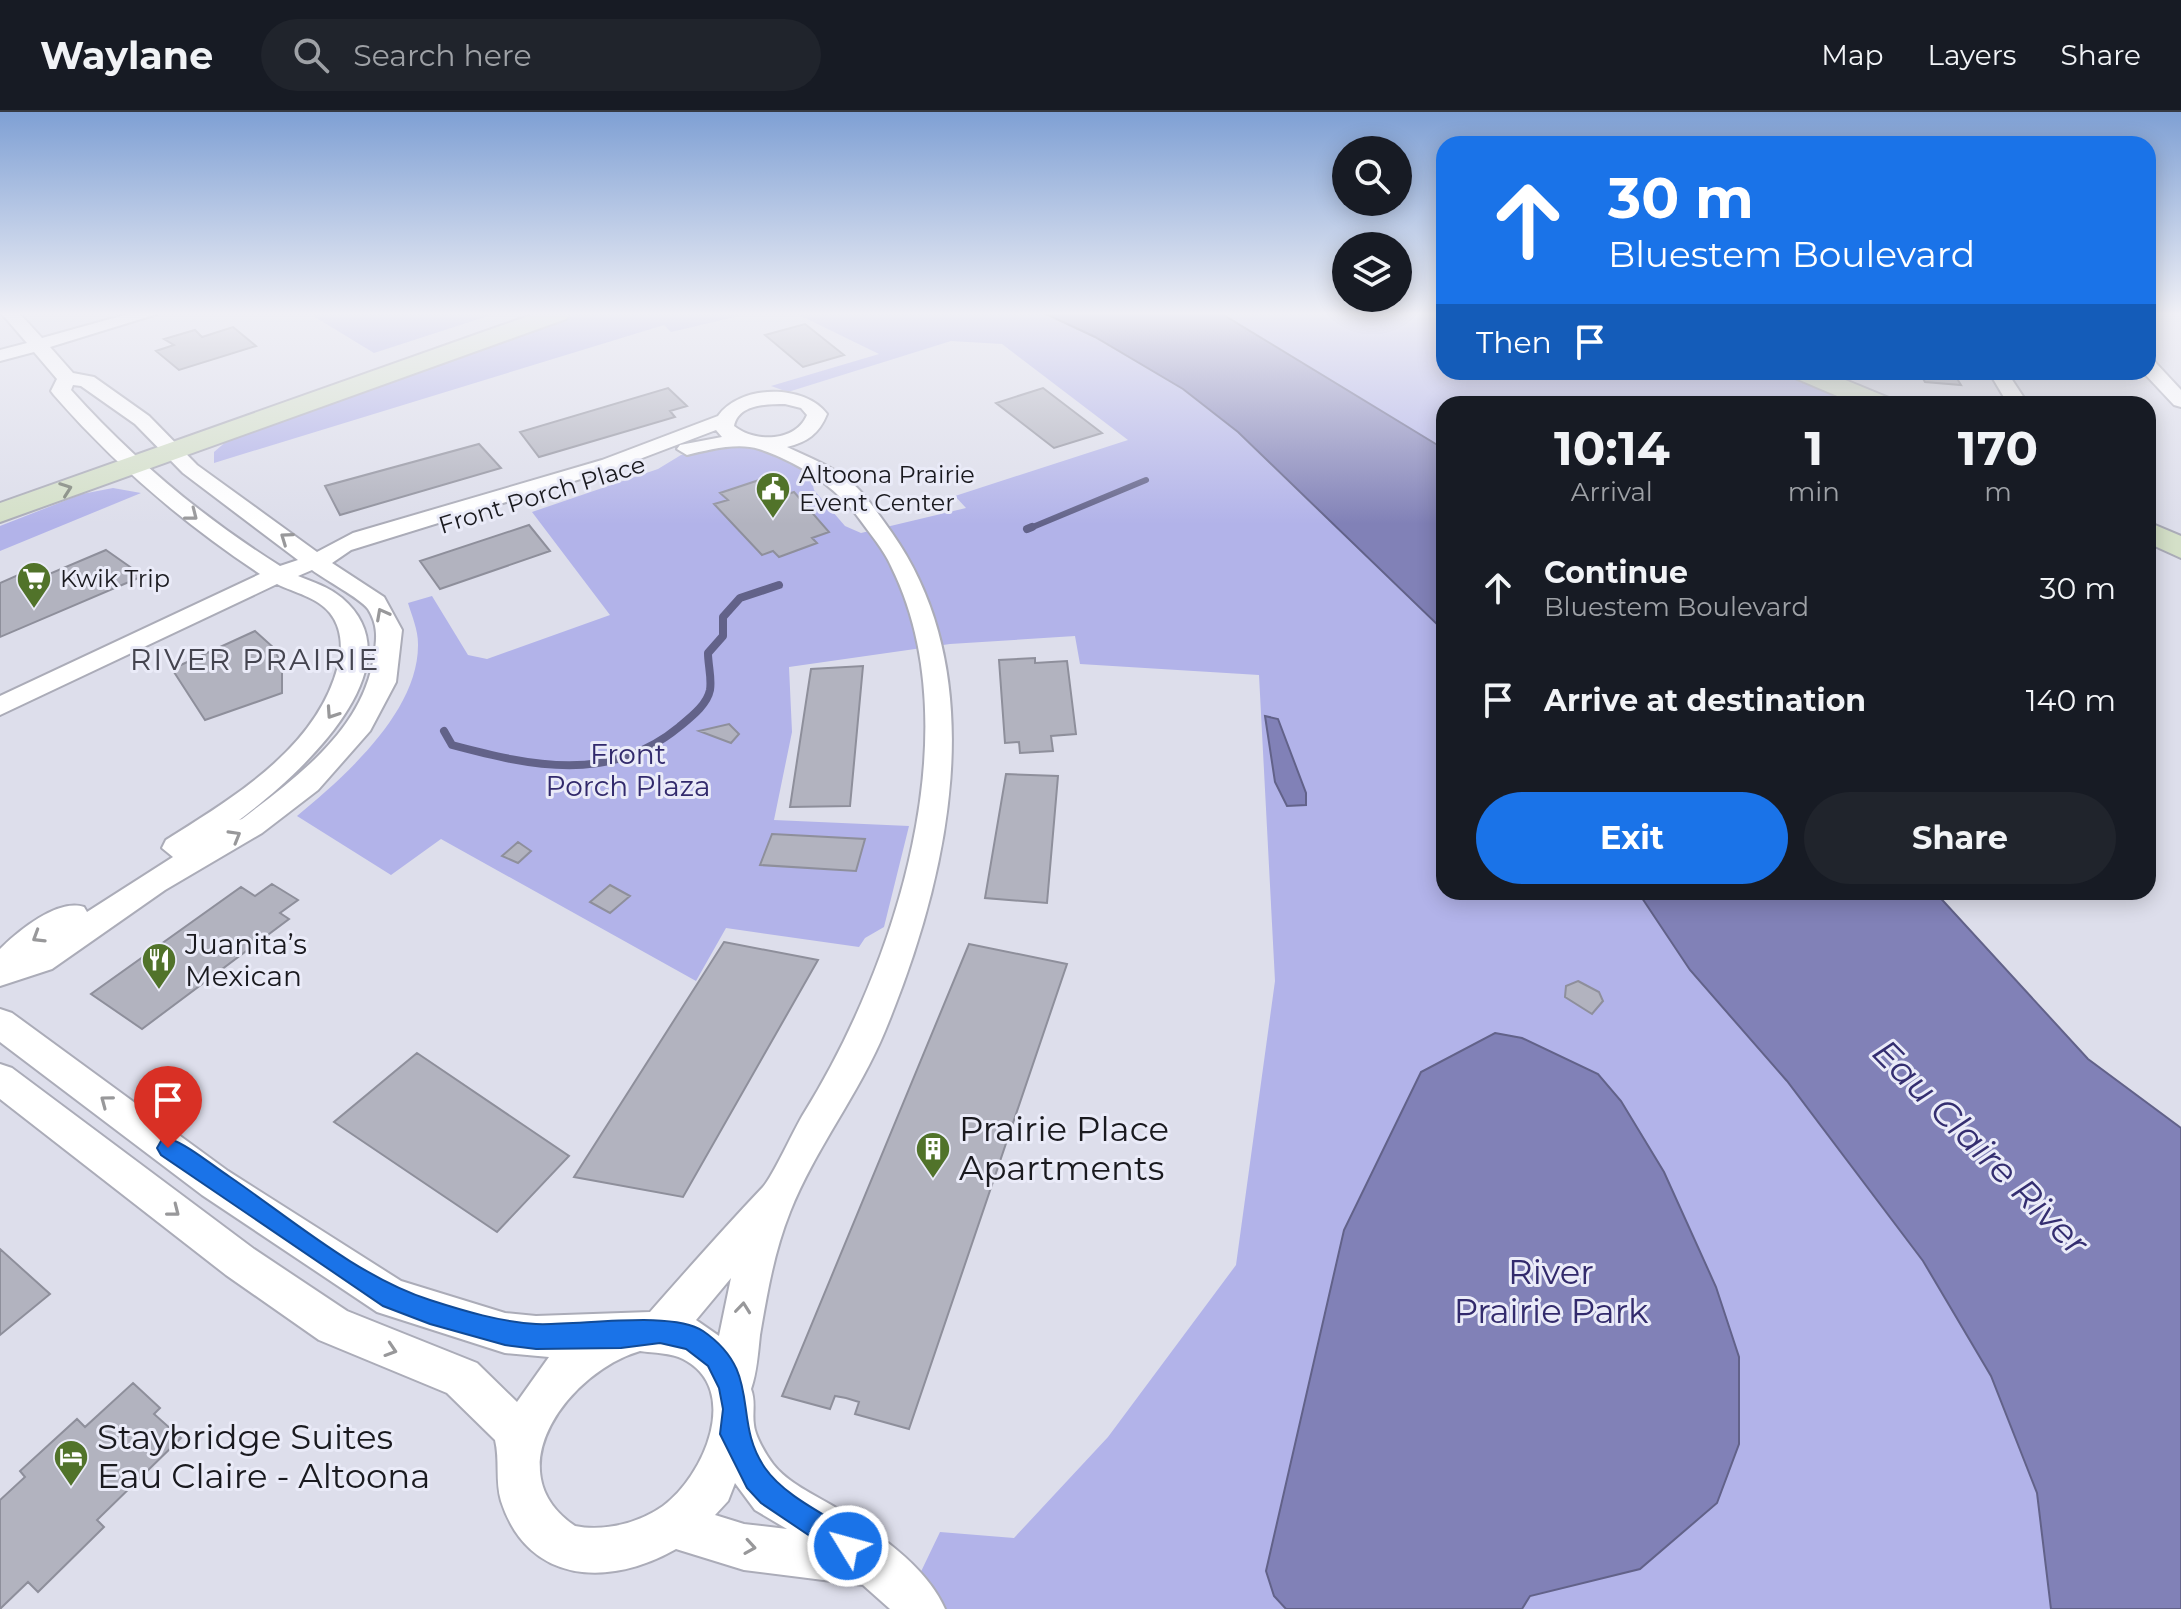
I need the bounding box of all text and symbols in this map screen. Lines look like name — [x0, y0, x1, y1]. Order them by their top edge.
search box — [261, 19, 821, 91]
text: Waylane — [40, 32, 213, 79]
icon: search — [289, 33, 333, 77]
text: Search here — [353, 37, 532, 74]
text: Map — [1821, 38, 1884, 72]
text: Layers — [1928, 38, 2017, 72]
text: Share — [2061, 38, 2141, 72]
map controls — [1332, 136, 1412, 312]
button: search — [1332, 136, 1412, 216]
text: 30 m — [1608, 164, 1754, 232]
icon: ahead — [1476, 168, 1580, 272]
button: layers — [1332, 232, 1412, 312]
text: Bluestem Boulevard — [1608, 232, 1975, 276]
icon: arrive — [1568, 320, 1612, 364]
text: Then — [1476, 324, 1552, 361]
text: 10:14 — [1554, 419, 1670, 477]
text: 1 — [1804, 419, 1823, 477]
text: 170 — [1958, 419, 2038, 477]
street label: Front Porch Place — [435, 449, 649, 540]
place label: Altoona Prairie Event Center — [799, 460, 975, 517]
public building icon: Altoona Prairie Event Center — [754, 470, 792, 520]
text: Arrival — [1571, 476, 1653, 508]
text: min — [1788, 476, 1840, 508]
text: m — [1984, 476, 2012, 508]
one-way arrow — [58, 482, 72, 499]
one-way arrow — [183, 506, 198, 520]
one-way arrow — [280, 533, 294, 548]
text: Continue — [1544, 554, 1688, 591]
supermarket icon: Kwik Trip — [15, 560, 53, 610]
place label: Kwik Trip — [60, 564, 170, 593]
icon: ahead — [1476, 566, 1520, 610]
text: 30 m — [2040, 570, 2116, 607]
text: Bluestem Boulevard — [1544, 591, 1809, 623]
one-way arrow — [376, 607, 391, 622]
district label: RIVER PRAIRIE — [130, 641, 380, 678]
icon: arrive — [1476, 678, 1520, 722]
text: Arrive at destination — [1544, 682, 1866, 719]
text: 140 m — [2026, 682, 2116, 719]
one-way arrow — [327, 704, 342, 718]
park label: Front Porch Plaza — [546, 737, 710, 803]
button: Exit — [1476, 792, 1788, 884]
button: Share — [1804, 792, 2116, 884]
one-way arrow — [227, 830, 241, 846]
one-way arrow — [32, 927, 47, 942]
place label: Juanita’s Mexican — [184, 927, 307, 993]
restaurant icon: Juanita’s Mexican — [140, 941, 178, 991]
water label: Eau Claire River — [1864, 1030, 2099, 1265]
pin — [134, 1066, 202, 1148]
icon: arrive — [146, 1078, 190, 1122]
one-way arrow — [100, 1096, 115, 1111]
place label: Prairie Place Apartments — [959, 1108, 1169, 1189]
building icon: Prairie Place Apartments — [914, 1130, 952, 1180]
one-way arrow — [165, 1201, 180, 1215]
park label: River Prairie Park — [1454, 1251, 1649, 1332]
one-way arrow — [734, 1301, 751, 1314]
one-way arrow — [383, 1341, 397, 1357]
place label: Staybridge Suites Eau Claire - Altoona — [97, 1416, 430, 1497]
hotel icon: Staybridge Suites Eau Claire - Altoona — [52, 1438, 90, 1488]
position arrow — [806, 1504, 890, 1588]
one-way arrow — [743, 1538, 757, 1555]

